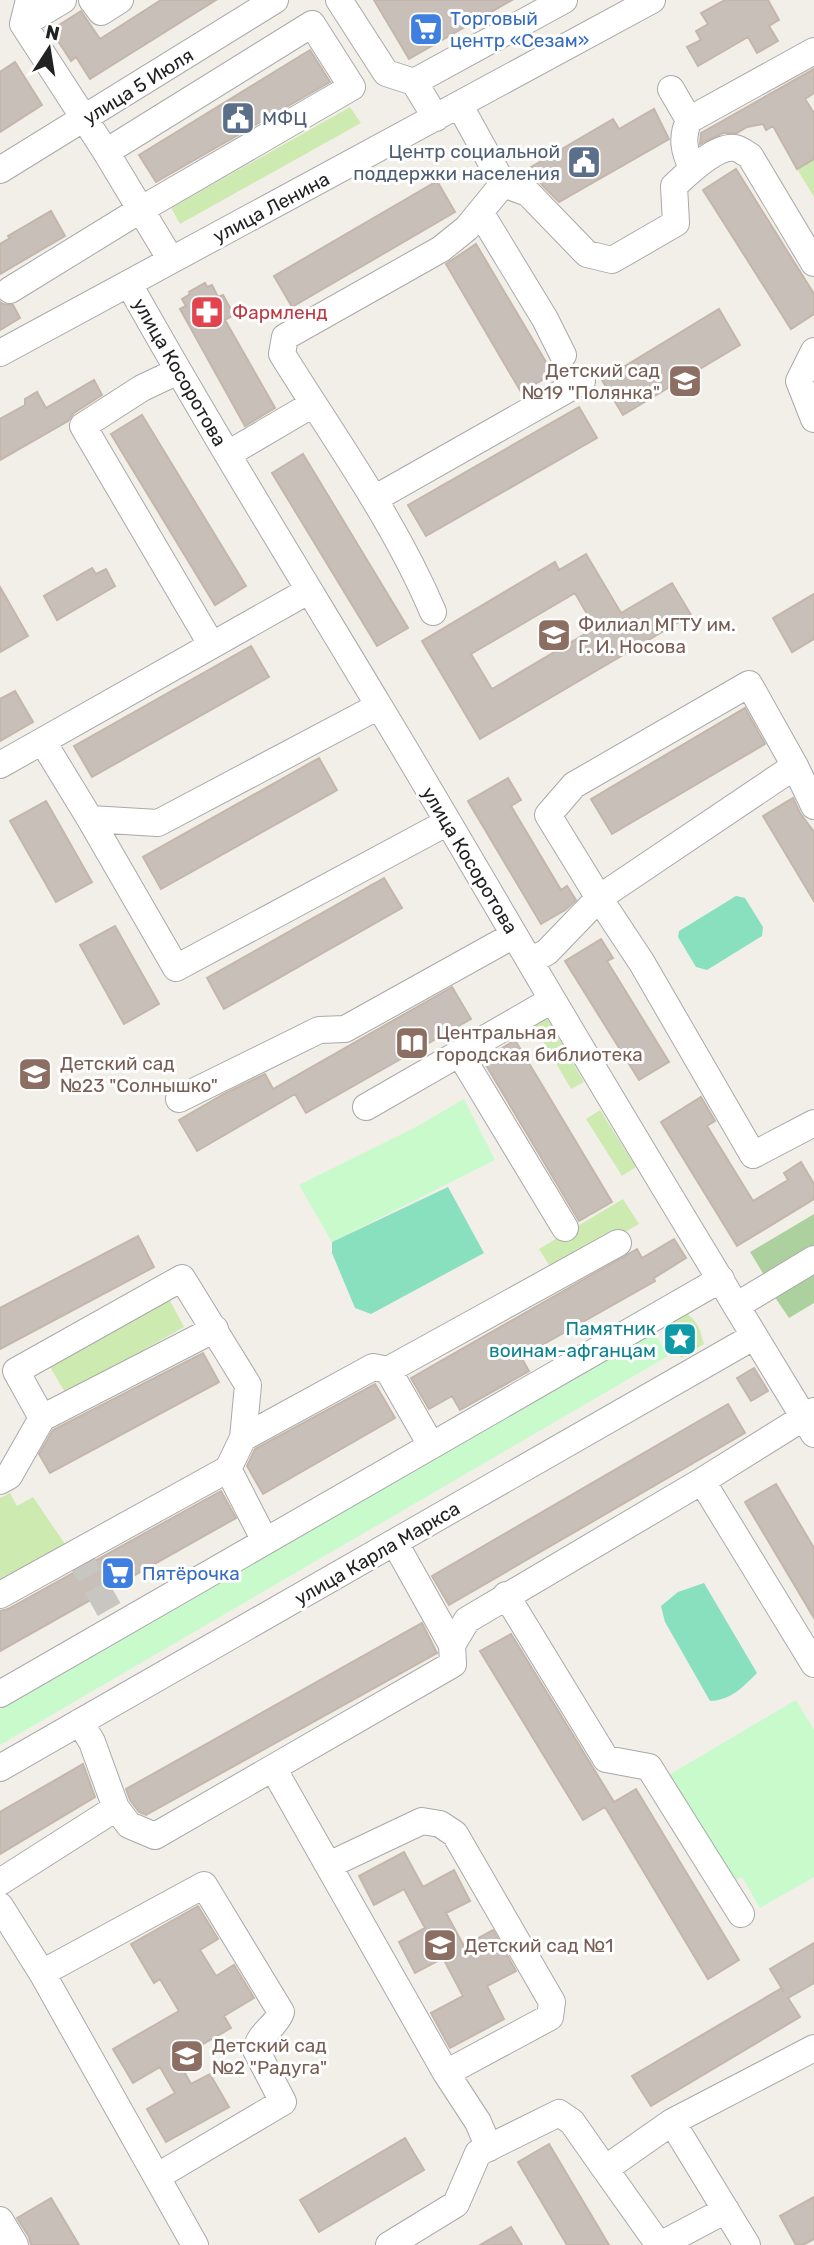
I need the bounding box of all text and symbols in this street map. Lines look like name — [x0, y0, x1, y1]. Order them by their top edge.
place label: Торговый центр «Сезам» — [450, 7, 589, 52]
supermarket icon: Торговый центр «Сезам» — [407, 10, 445, 48]
north arrow — [14, 14, 84, 84]
text: N — [43, 20, 62, 46]
street label: улица 5 Июля — [79, 43, 198, 129]
public building icon: МФЦ — [219, 99, 257, 137]
place label: МФЦ — [262, 107, 307, 130]
place label: Центр социальной поддержки населения — [353, 140, 560, 185]
public building icon: Центр социальной поддержки населения — [565, 143, 603, 181]
street label: улица Ленина — [209, 167, 333, 248]
pharmacy icon: Фармленд — [188, 293, 226, 331]
street label: улица Косоротова — [128, 294, 231, 450]
place label: Фармленд — [232, 301, 328, 324]
place label: Детский сад №19 "Полянка" — [522, 359, 660, 404]
school or university icon: Детский сад №19 "Полянка" — [666, 362, 704, 400]
place label: Филиал МГТУ им. Г. И. Носова — [578, 613, 736, 658]
school or university icon: Филиал МГТУ им. Г. И. Носова — [535, 616, 573, 654]
street label: улица Косоротова — [417, 783, 522, 938]
place label: Центральная городская библиотека — [436, 1021, 643, 1066]
library icon: Центральная городская библиотека — [393, 1024, 431, 1062]
place label: Детский сад №23 "Солнышко" — [60, 1052, 218, 1097]
school or university icon: Детский сад №23 "Солнышко" — [16, 1055, 54, 1093]
place label: Памятник воинам-афганцам — [489, 1317, 656, 1362]
place icon: Памятник воинам-афганцам — [661, 1320, 699, 1358]
street label: улица Карла Маркса — [291, 1497, 464, 1610]
supermarket icon: Пятёрочка — [99, 1554, 137, 1592]
place label: Пятёрочка — [142, 1562, 240, 1585]
school or university icon: Детский сад №1 — [421, 1926, 459, 1964]
place label: Детский сад №1 — [464, 1934, 613, 1957]
place label: Детский сад №2 "Радуга" — [212, 2034, 327, 2079]
school or university icon: Детский сад №2 "Радуга" — [168, 2037, 206, 2075]

